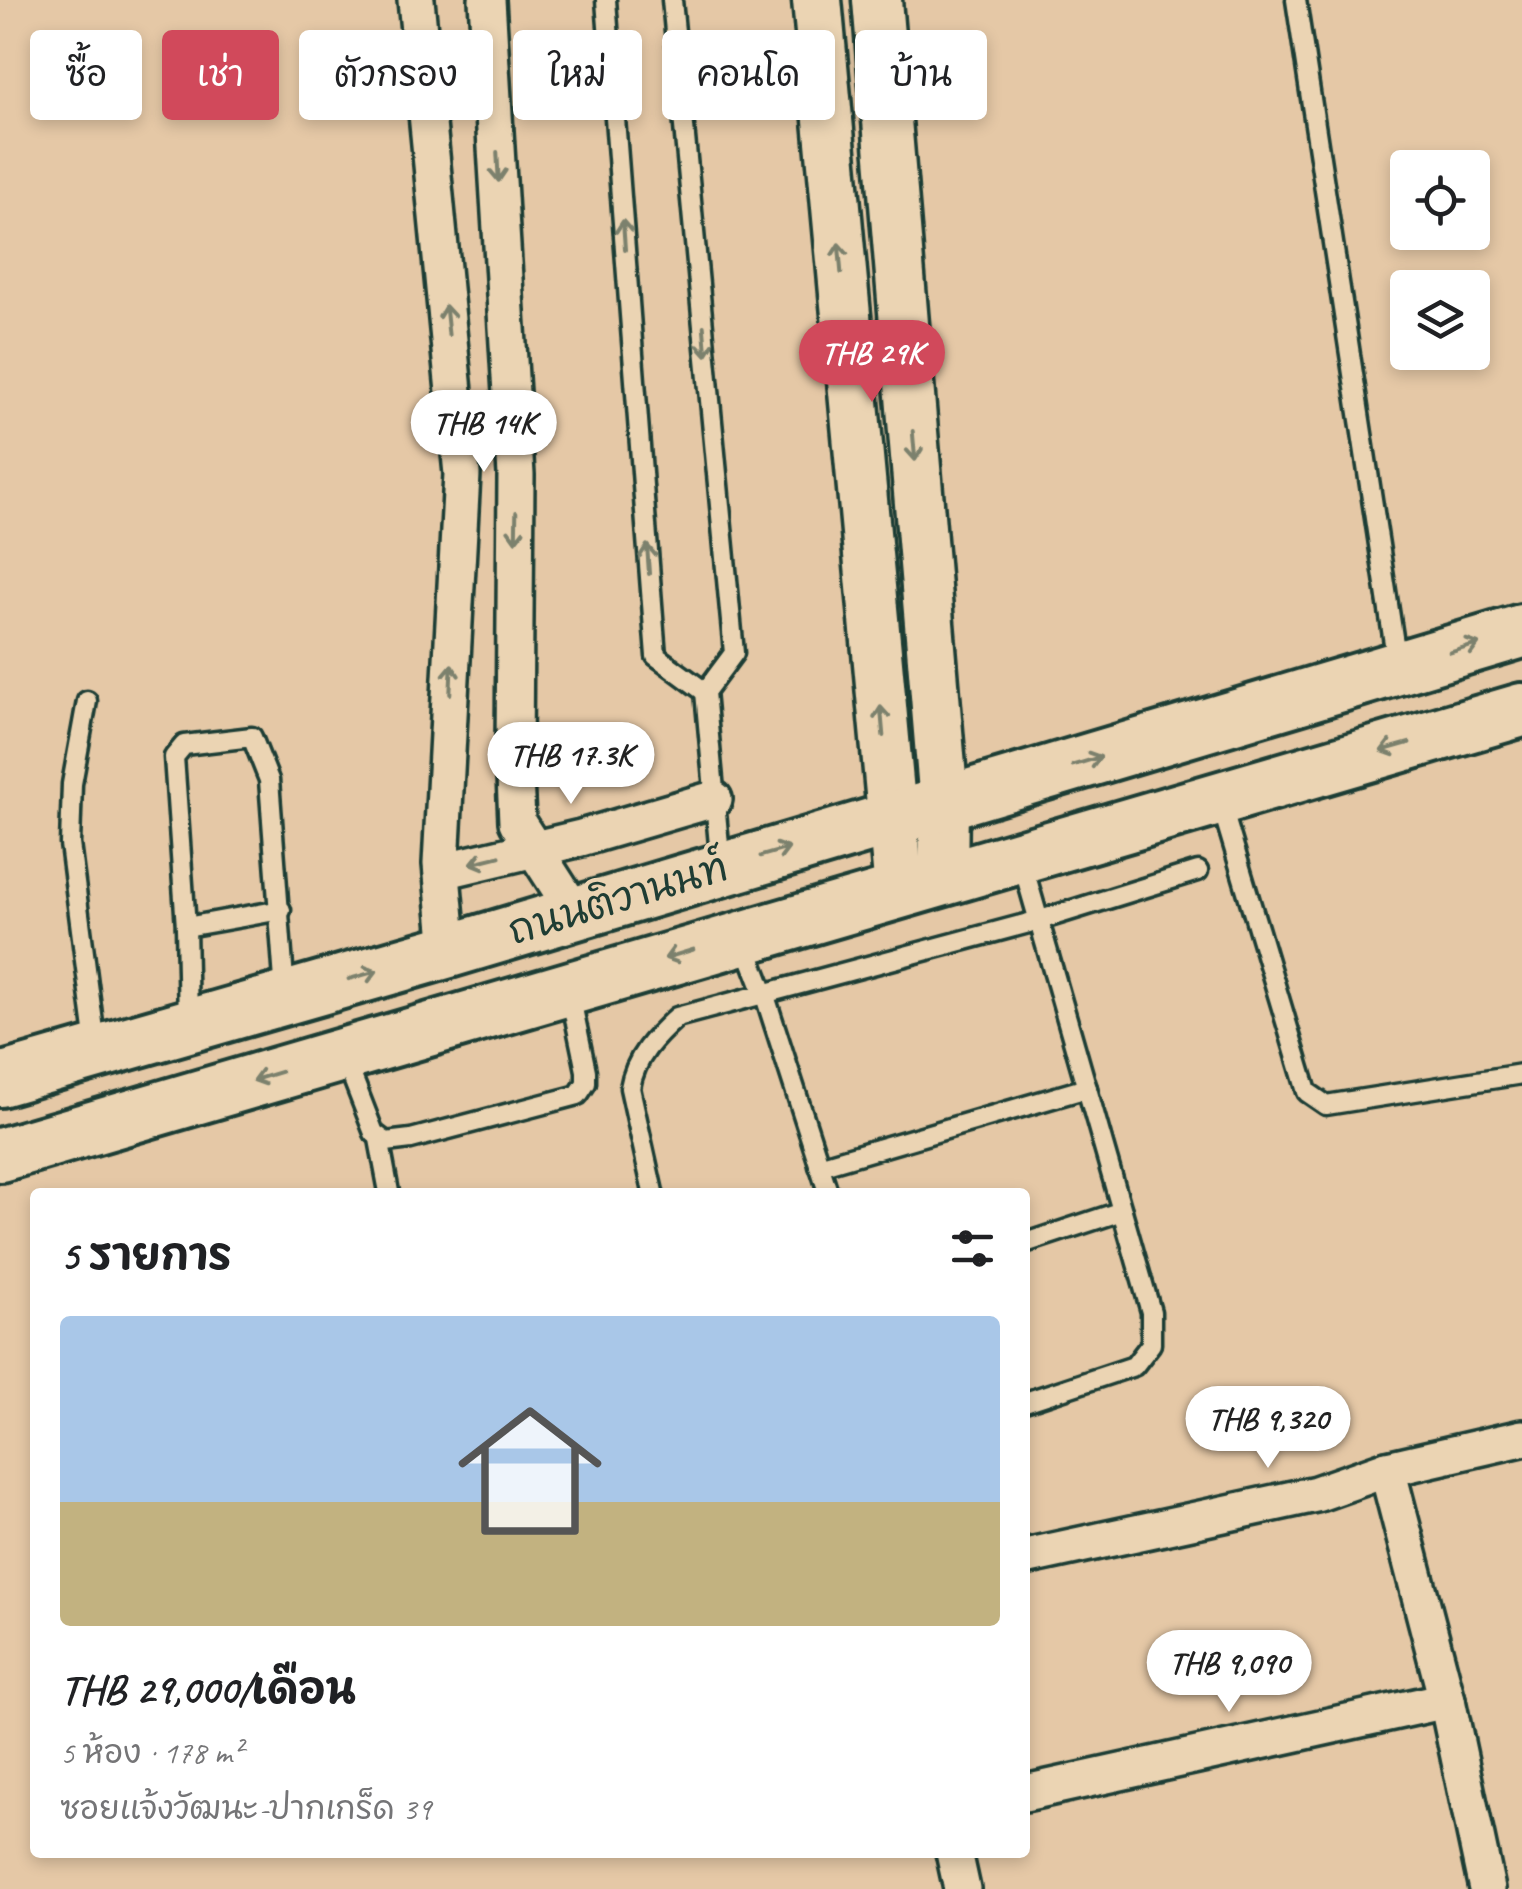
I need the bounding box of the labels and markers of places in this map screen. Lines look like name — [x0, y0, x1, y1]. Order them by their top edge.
pin: THB 29K — [780, 320, 964, 405]
pin: THB 14K — [392, 390, 576, 475]
pin: THB 17.3K — [457, 722, 685, 807]
pin: THB 9,320 — [1154, 1386, 1382, 1471]
pin: THB 9,090 — [1115, 1630, 1343, 1715]

